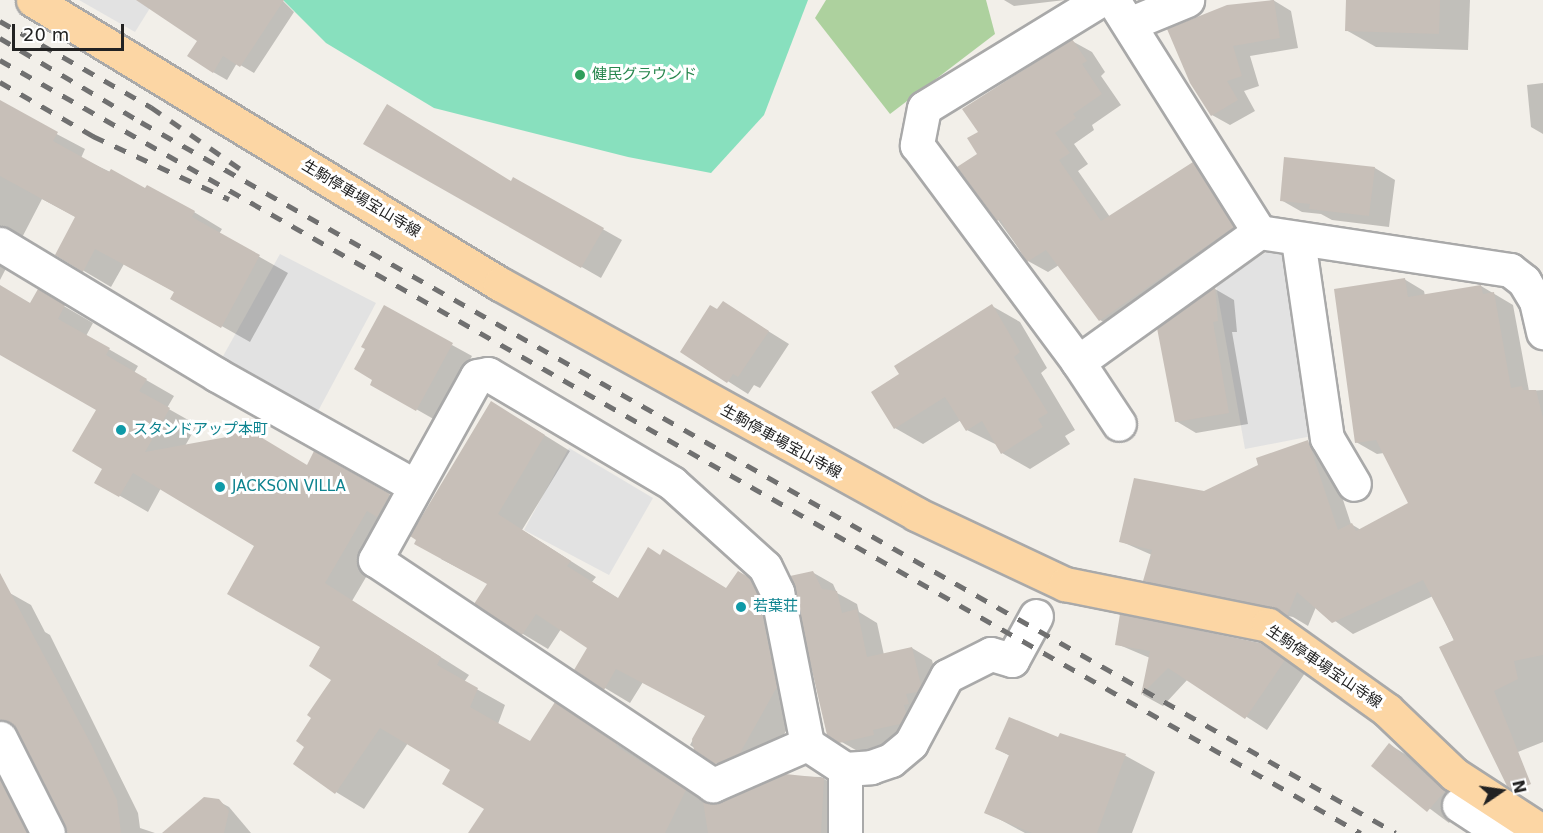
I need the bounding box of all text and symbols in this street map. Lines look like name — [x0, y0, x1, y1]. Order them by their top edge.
scale bar — [15, 12, 128, 50]
text: 20 m — [23, 24, 69, 45]
place label: 健民グラウンド — [592, 66, 697, 84]
marker: 健民グラウンド — [573, 68, 587, 82]
street label: 生駒停車場宝山寺線 — [299, 157, 423, 241]
street label: 生駒停車場宝山寺線 — [718, 401, 844, 483]
place label: スタンドアップ本町 — [133, 421, 268, 439]
marker: スタンドアップ本町 — [114, 423, 128, 437]
place label: JACKSON VILLA — [232, 478, 346, 496]
marker: JACKSON VILLA — [213, 480, 227, 494]
place label: 若葉荘 — [753, 598, 798, 616]
marker: 若葉荘 — [734, 600, 748, 614]
street label: 生駒停車場宝山寺線 — [1263, 622, 1385, 712]
north arrow — [1471, 761, 1531, 821]
text: N — [1508, 778, 1530, 795]

